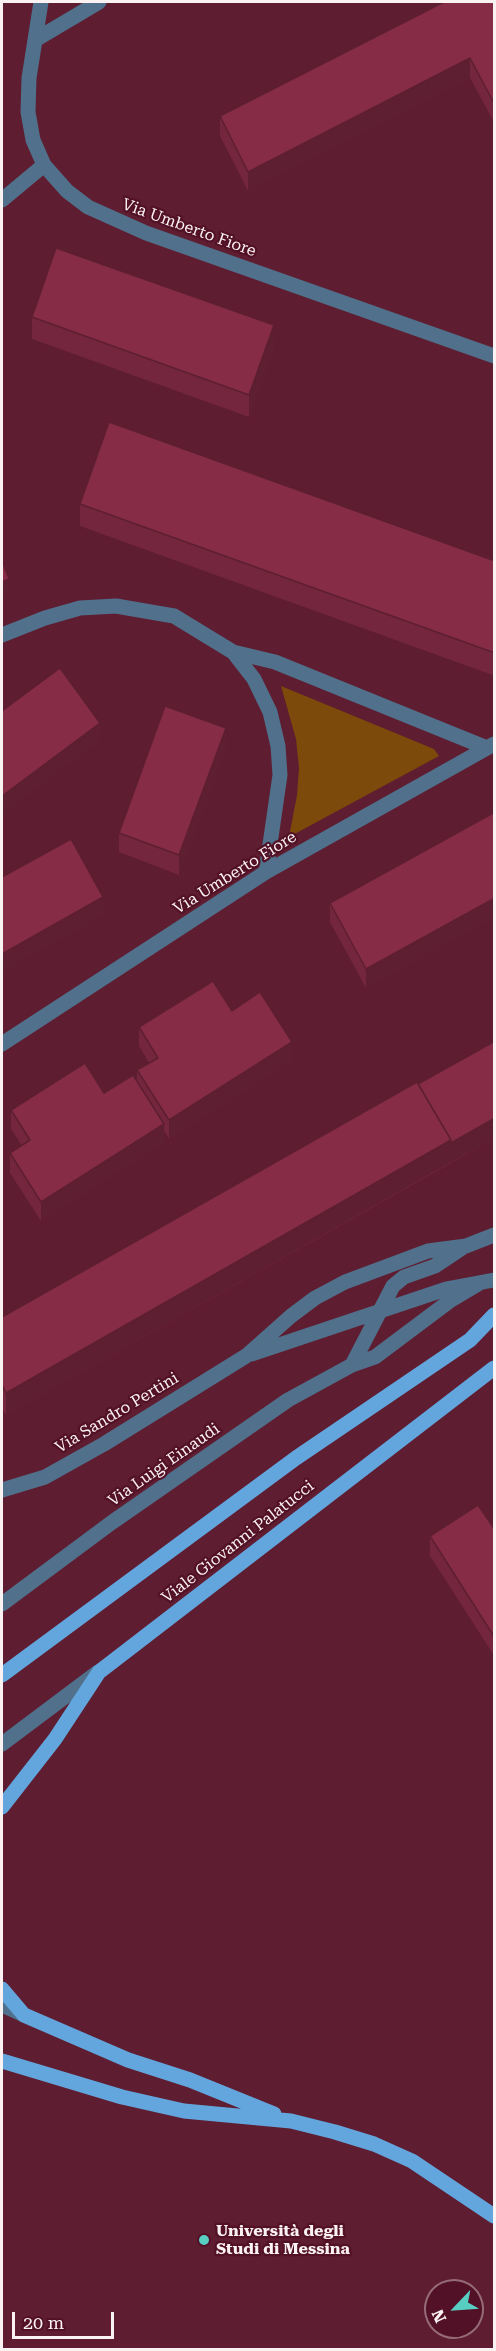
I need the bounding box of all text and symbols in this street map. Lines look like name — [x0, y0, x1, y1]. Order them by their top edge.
street label: Via Umberto Fiore — [119, 195, 259, 261]
street label: Via Umberto Fiore — [170, 827, 300, 919]
street label: Via Sandro Pertini — [52, 1369, 182, 1457]
street label: Via Luigi Einaudi — [104, 1419, 224, 1511]
street label: Viale Giovanni Palatucci — [158, 1477, 318, 1607]
place label: Università degli Studi di Messina — [216, 2221, 350, 2259]
marker: Università degli Studi di Messina — [197, 2233, 211, 2247]
north arrow — [424, 2279, 484, 2339]
scale bar — [15, 2300, 117, 2338]
text: N — [428, 2306, 450, 2326]
text: 20 m — [23, 2312, 64, 2333]

